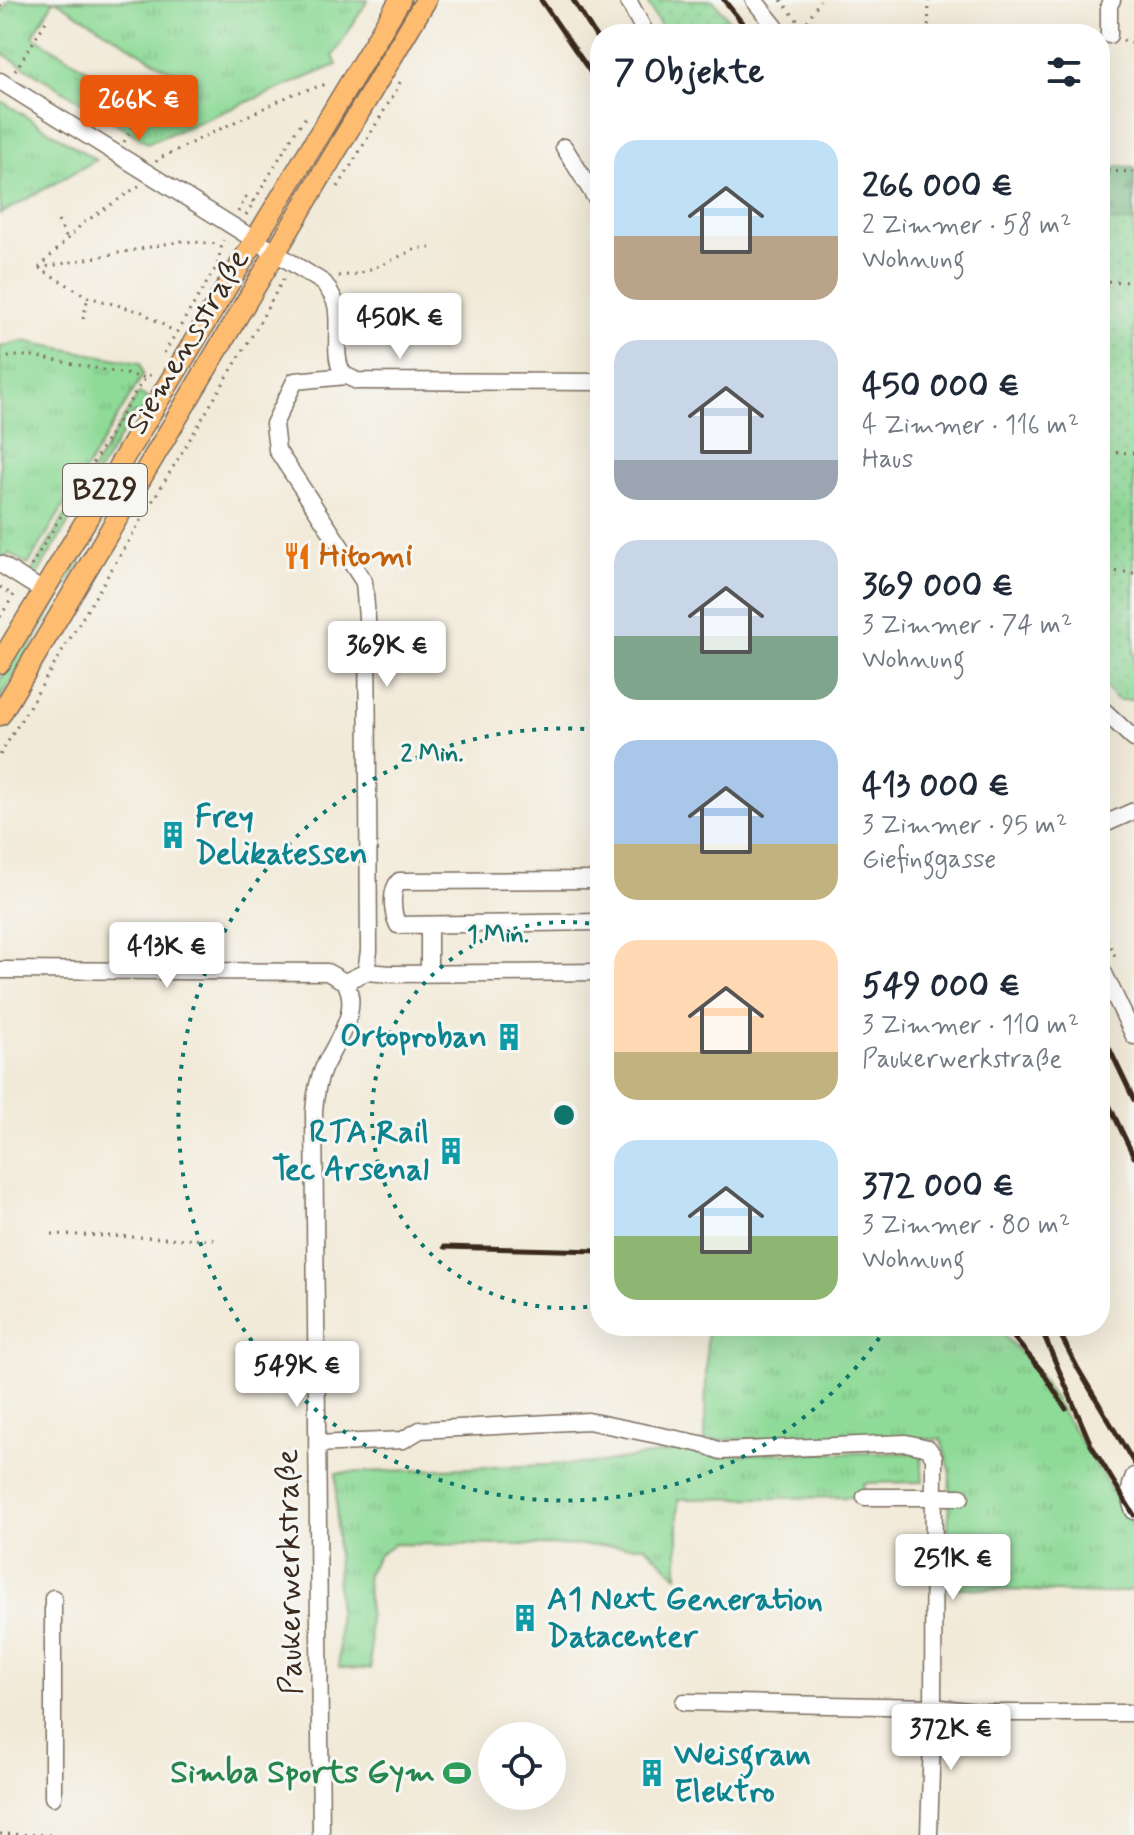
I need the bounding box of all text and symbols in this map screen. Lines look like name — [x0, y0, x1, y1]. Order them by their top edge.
text: 7 Objekte — [614, 50, 764, 95]
icon: filters — [1042, 50, 1086, 94]
pin: 266K € — [74, 75, 204, 143]
text: 266K € — [98, 84, 180, 118]
text: 266 000 € — [862, 164, 1013, 209]
icon: home — [678, 172, 774, 268]
text: 2 Zimmer · 58 m² — [862, 209, 1071, 243]
street label: Siemensstraße — [116, 241, 260, 443]
text: Wohnung — [862, 243, 965, 277]
pin: 450K € — [335, 293, 465, 361]
text: 450K € — [356, 302, 444, 336]
text: 450 000 € — [862, 364, 1020, 409]
icon: home — [678, 372, 774, 468]
text: 4 Zimmer · 116 m² — [862, 409, 1079, 443]
text: Haus — [862, 443, 913, 477]
road number: B229 — [63, 464, 147, 516]
place label: Hitomi — [319, 535, 413, 577]
restaurant icon: Hitomi — [282, 541, 312, 571]
text: 369 000 € — [862, 564, 1014, 609]
icon: home — [678, 572, 774, 668]
text: 3 Zimmer · 74 m² — [862, 609, 1072, 643]
pin: 369K € — [322, 621, 452, 689]
text: 369K € — [346, 630, 428, 664]
text: Wohnung — [862, 643, 965, 677]
text: 2 Min. — [400, 739, 464, 770]
text: 413 000 € — [862, 764, 1010, 809]
icon: home — [678, 772, 774, 868]
place label: Frey Delikatessen — [195, 796, 368, 875]
text: 3 Zimmer · 95 m² — [862, 809, 1067, 843]
building icon: Frey Delikatessen — [158, 820, 188, 850]
text: Giefinggasse — [862, 843, 996, 877]
text: 1 Min. — [467, 920, 529, 951]
pin: 413K € — [102, 922, 232, 990]
text: 413K € — [127, 931, 207, 965]
text: 549 000 € — [862, 964, 1021, 1009]
icon: home — [678, 972, 774, 1068]
text: 3 Zimmer · 110 m² — [862, 1009, 1079, 1043]
place label: Ortoproban — [340, 1016, 487, 1058]
building icon: Ortoproban — [494, 1022, 524, 1052]
text: Paukerwerkstraße — [862, 1043, 1062, 1077]
centre of rings — [550, 1101, 578, 1129]
place label: RTA Rail Tec Arsenal — [272, 1112, 429, 1191]
building icon: RTA Rail Tec Arsenal — [436, 1136, 466, 1166]
text: 372 000 € — [862, 1164, 1014, 1209]
icon: home — [678, 1172, 774, 1268]
text: 3 Zimmer · 80 m² — [862, 1209, 1070, 1243]
text: Wohnung — [862, 1243, 965, 1277]
pin: 549K € — [232, 1341, 362, 1409]
text: 549K € — [253, 1350, 341, 1384]
street label: Paukerwerkstraße — [267, 1449, 313, 1695]
pin: 251K € — [888, 1534, 1018, 1602]
text: 251K € — [913, 1543, 993, 1577]
place label: A1 Next Generation Datacenter — [547, 1579, 823, 1658]
building icon: A1 Next Generation Datacenter — [510, 1603, 540, 1633]
pin: 372K € — [886, 1704, 1016, 1772]
text: 372K € — [910, 1713, 992, 1747]
map controls — [478, 1722, 566, 1810]
button: locate — [478, 1722, 566, 1810]
place label: Weisgram Elektro — [674, 1734, 811, 1813]
place label: Simba Sports Gym — [170, 1752, 435, 1794]
sports icon: Simba Sports Gym — [442, 1758, 472, 1788]
building icon: Weisgram Elektro — [637, 1758, 667, 1788]

